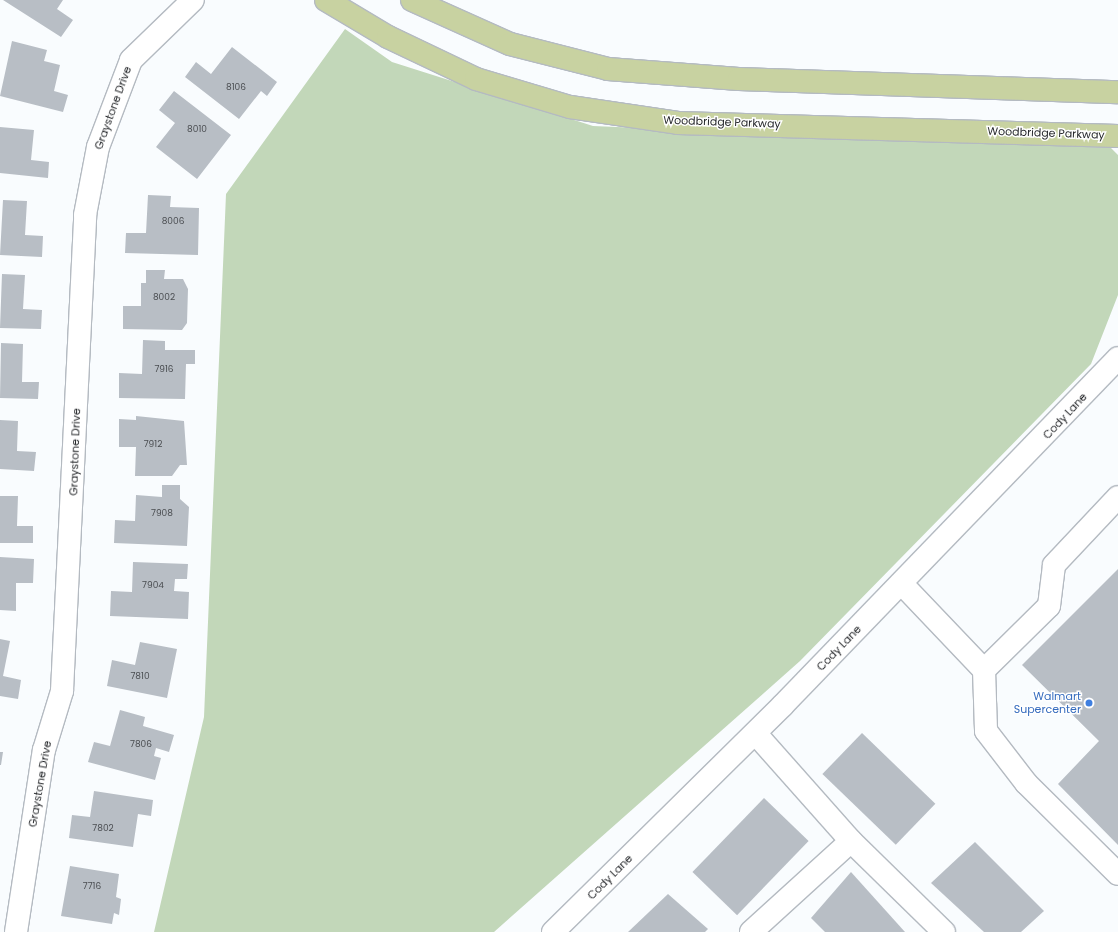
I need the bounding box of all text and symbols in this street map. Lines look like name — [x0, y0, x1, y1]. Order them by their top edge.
street label: Graystone Drive — [92, 65, 134, 151]
house number: 8106 — [226, 82, 246, 92]
street label: Woodbridge Parkway — [663, 113, 781, 131]
house number: 8010 — [187, 124, 207, 134]
street label: Woodbridge Parkway — [987, 124, 1105, 142]
house number: 8006 — [162, 216, 184, 226]
house number: 8002 — [153, 292, 175, 302]
house number: 7916 — [154, 364, 174, 374]
street label: Cody Lane — [1040, 390, 1090, 442]
street label: Graystone Drive — [67, 408, 83, 496]
house number: 7912 — [144, 439, 162, 449]
house number: 7908 — [151, 508, 173, 518]
house number: 7904 — [142, 580, 164, 590]
street label: Cody Lane — [814, 623, 864, 673]
house number: 7810 — [130, 671, 150, 681]
place label: Walmart Supercenter — [1014, 690, 1081, 716]
marker: Walmart Supercenter — [1084, 698, 1094, 708]
house number: 7806 — [130, 739, 152, 749]
street label: Graystone Drive — [26, 740, 54, 828]
house number: 7802 — [92, 823, 114, 833]
street label: Cody Lane — [585, 852, 635, 902]
house number: 7716 — [83, 881, 101, 891]

